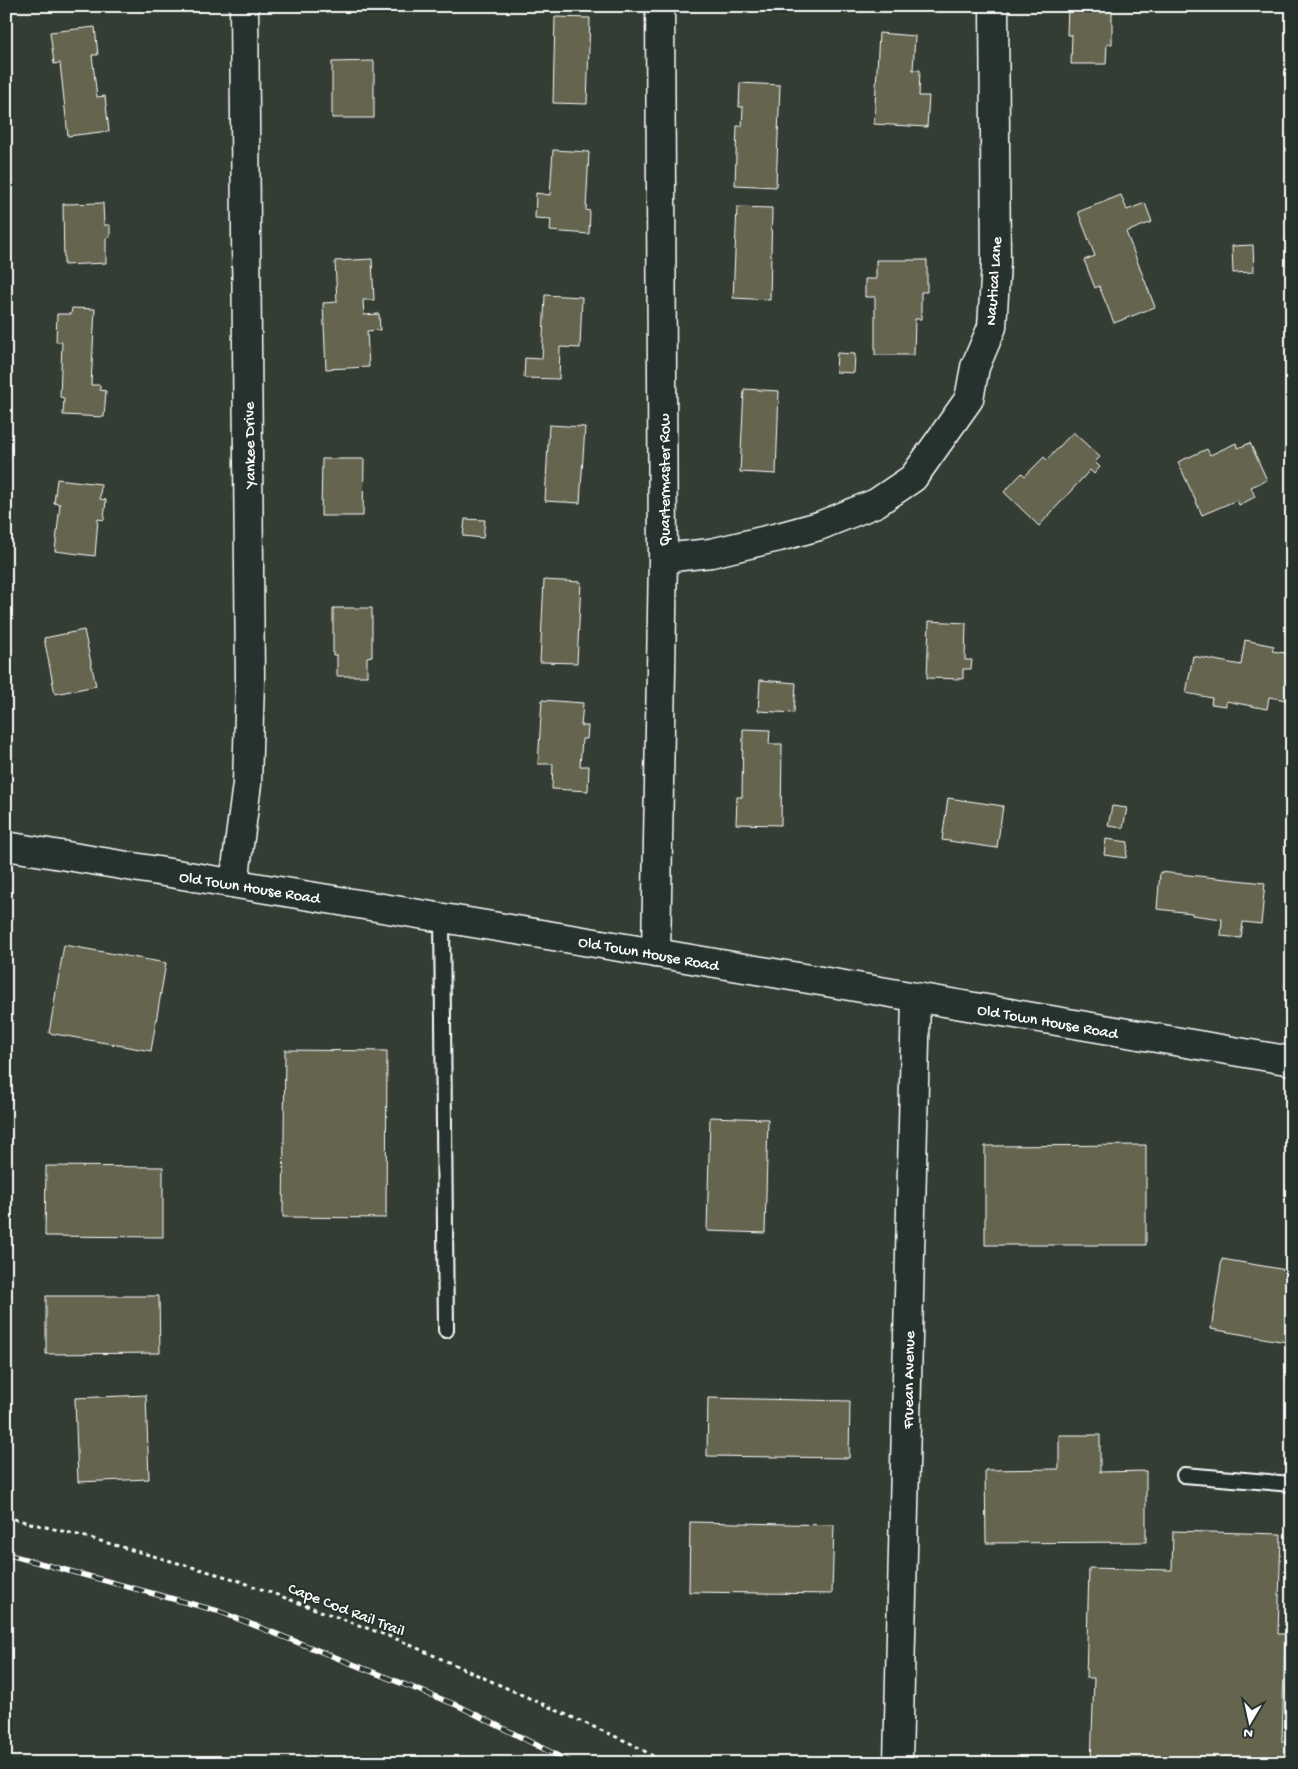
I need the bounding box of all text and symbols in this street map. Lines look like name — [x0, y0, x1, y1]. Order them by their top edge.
street label: Nautical Lane — [983, 235, 1008, 326]
street label: Yankee Drive — [241, 401, 262, 490]
street label: Quartermaster Row — [657, 413, 676, 546]
street label: Old Town House Road — [178, 869, 323, 910]
street label: Old Town House Road — [577, 934, 722, 977]
street label: Old Town House Road — [976, 1002, 1121, 1045]
street label: Fruean Avenue — [900, 1330, 921, 1430]
street label: Cape Cod Rail Trail — [285, 1580, 407, 1642]
north arrow — [1226, 1696, 1276, 1746]
text: N — [1243, 1723, 1254, 1741]

